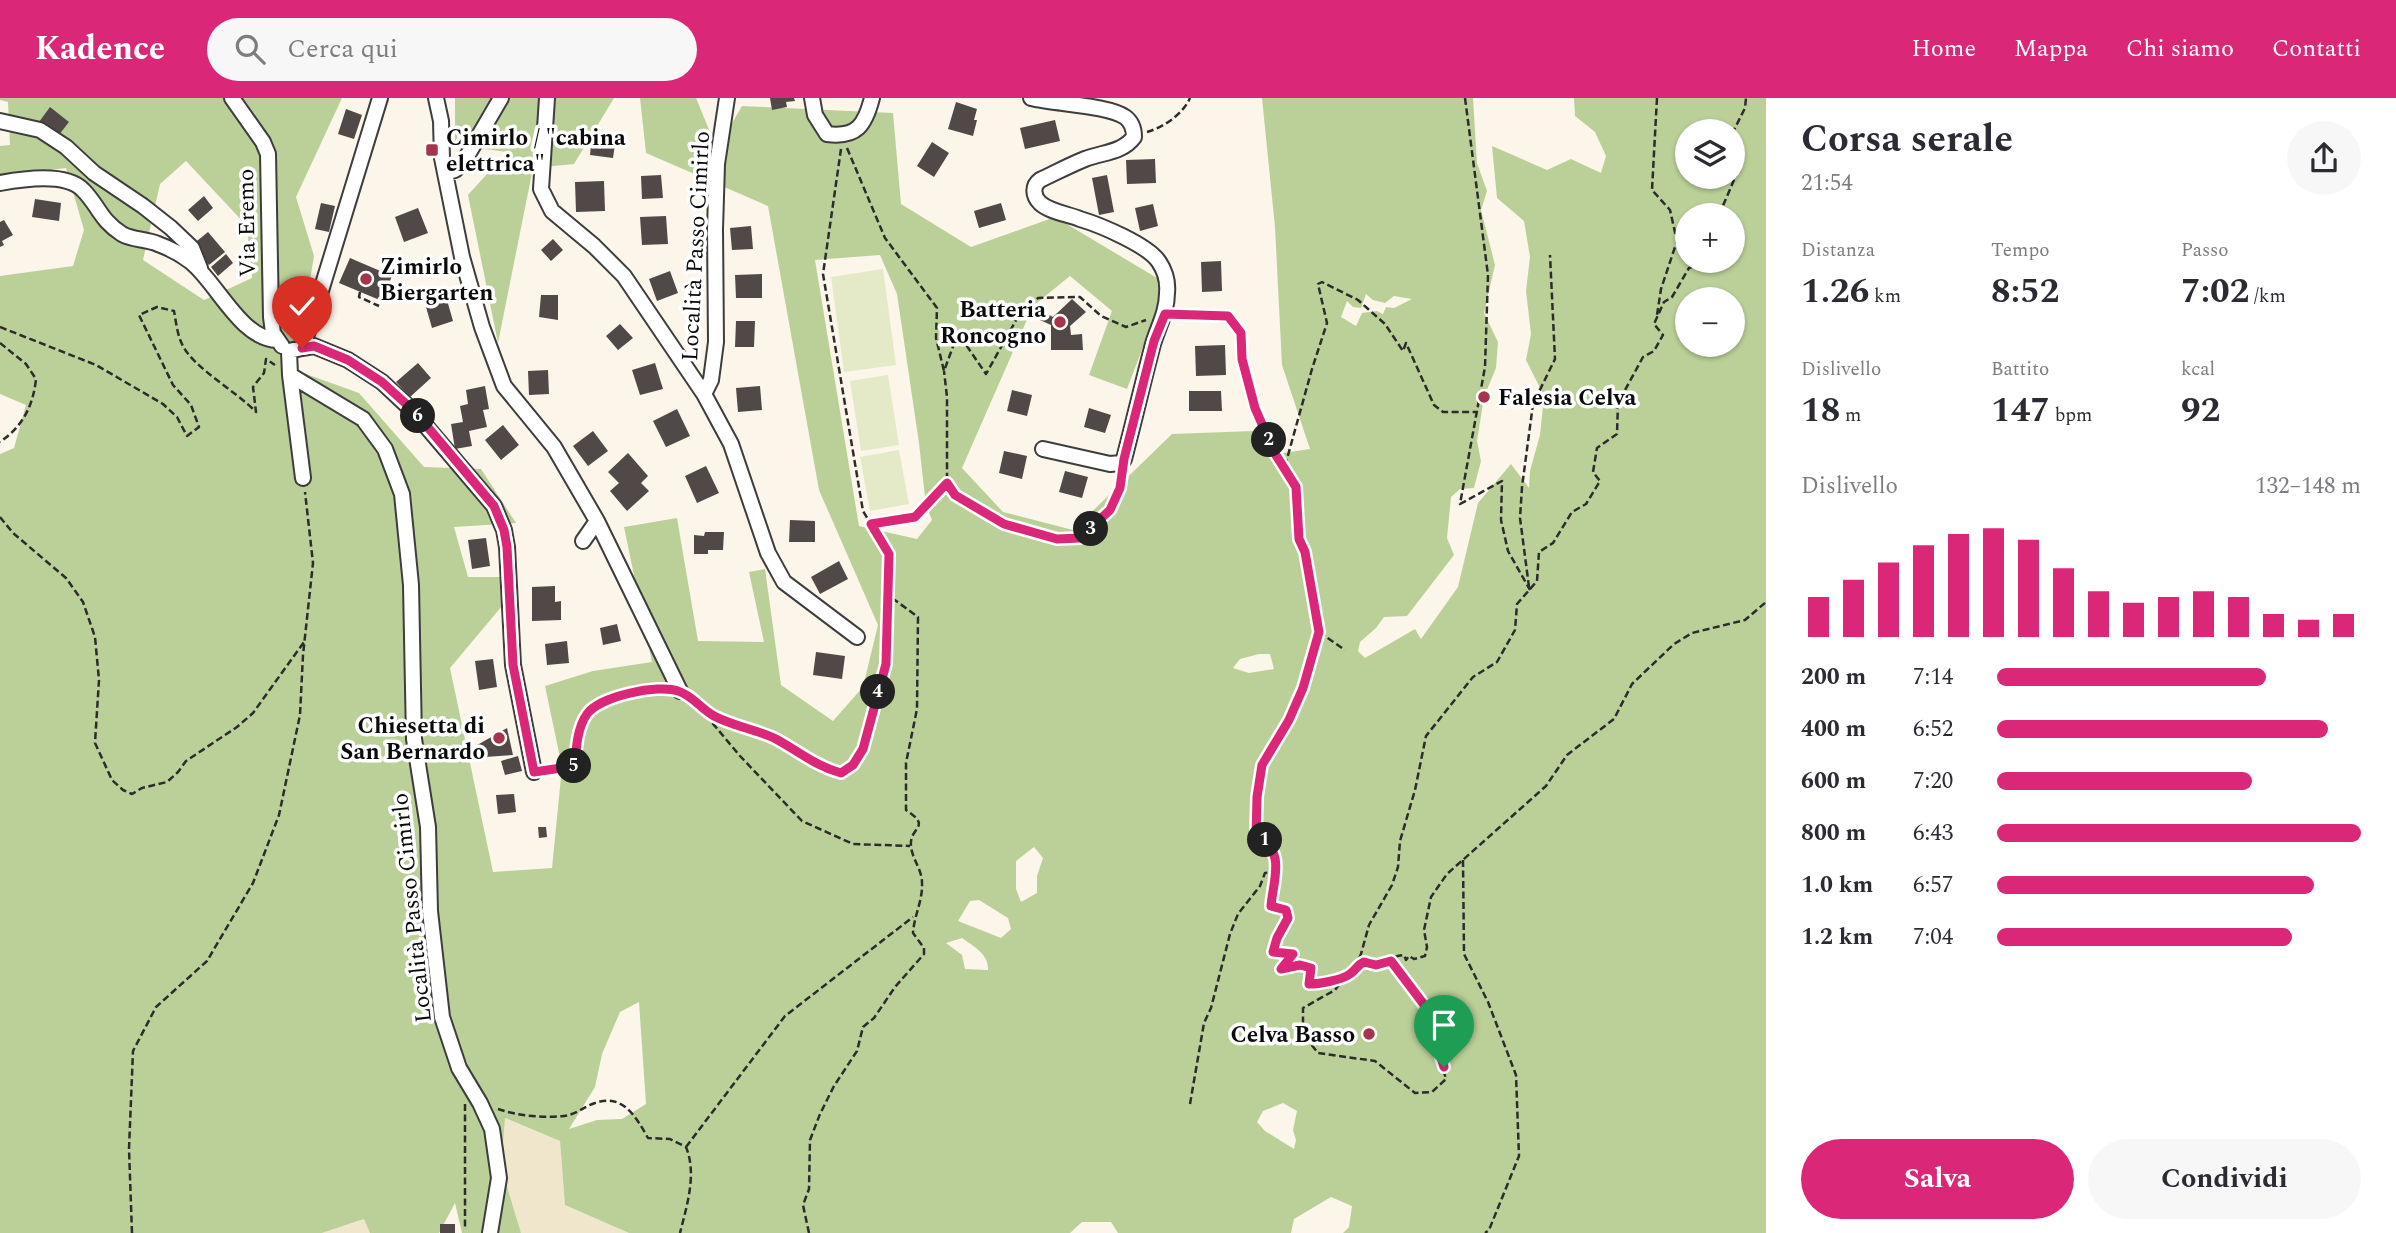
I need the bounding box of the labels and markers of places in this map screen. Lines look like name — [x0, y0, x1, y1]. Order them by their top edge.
place label: Cimirlo / "cabina elettrica" — [446, 121, 626, 182]
marker: Cimirlo / "cabina elettrica" — [424, 142, 440, 158]
place label: Zimirlo Biergarten — [380, 250, 493, 311]
marker: Zimirlo Biergarten — [358, 271, 374, 287]
pin — [272, 276, 332, 348]
place label: Batteria Roncogno — [940, 293, 1046, 354]
marker: Batteria Roncogno — [1052, 314, 1068, 330]
place label: Falesia Celva — [1498, 381, 1636, 416]
marker: Falesia Celva — [1476, 389, 1492, 405]
pin: 6 — [400, 398, 436, 434]
pin: 2 — [1252, 422, 1286, 458]
pin: 3 — [1074, 512, 1108, 546]
pin: 4 — [860, 674, 896, 710]
place label: Chiesetta di San Bernardo — [340, 709, 485, 770]
marker: Chiesetta di San Bernardo — [491, 730, 507, 746]
pin: 5 — [556, 748, 592, 784]
pin: 1 — [1248, 822, 1282, 858]
pin — [1414, 995, 1474, 1067]
place label: Celva Basso — [1230, 1018, 1355, 1053]
marker: Celva Basso — [1361, 1026, 1377, 1042]

